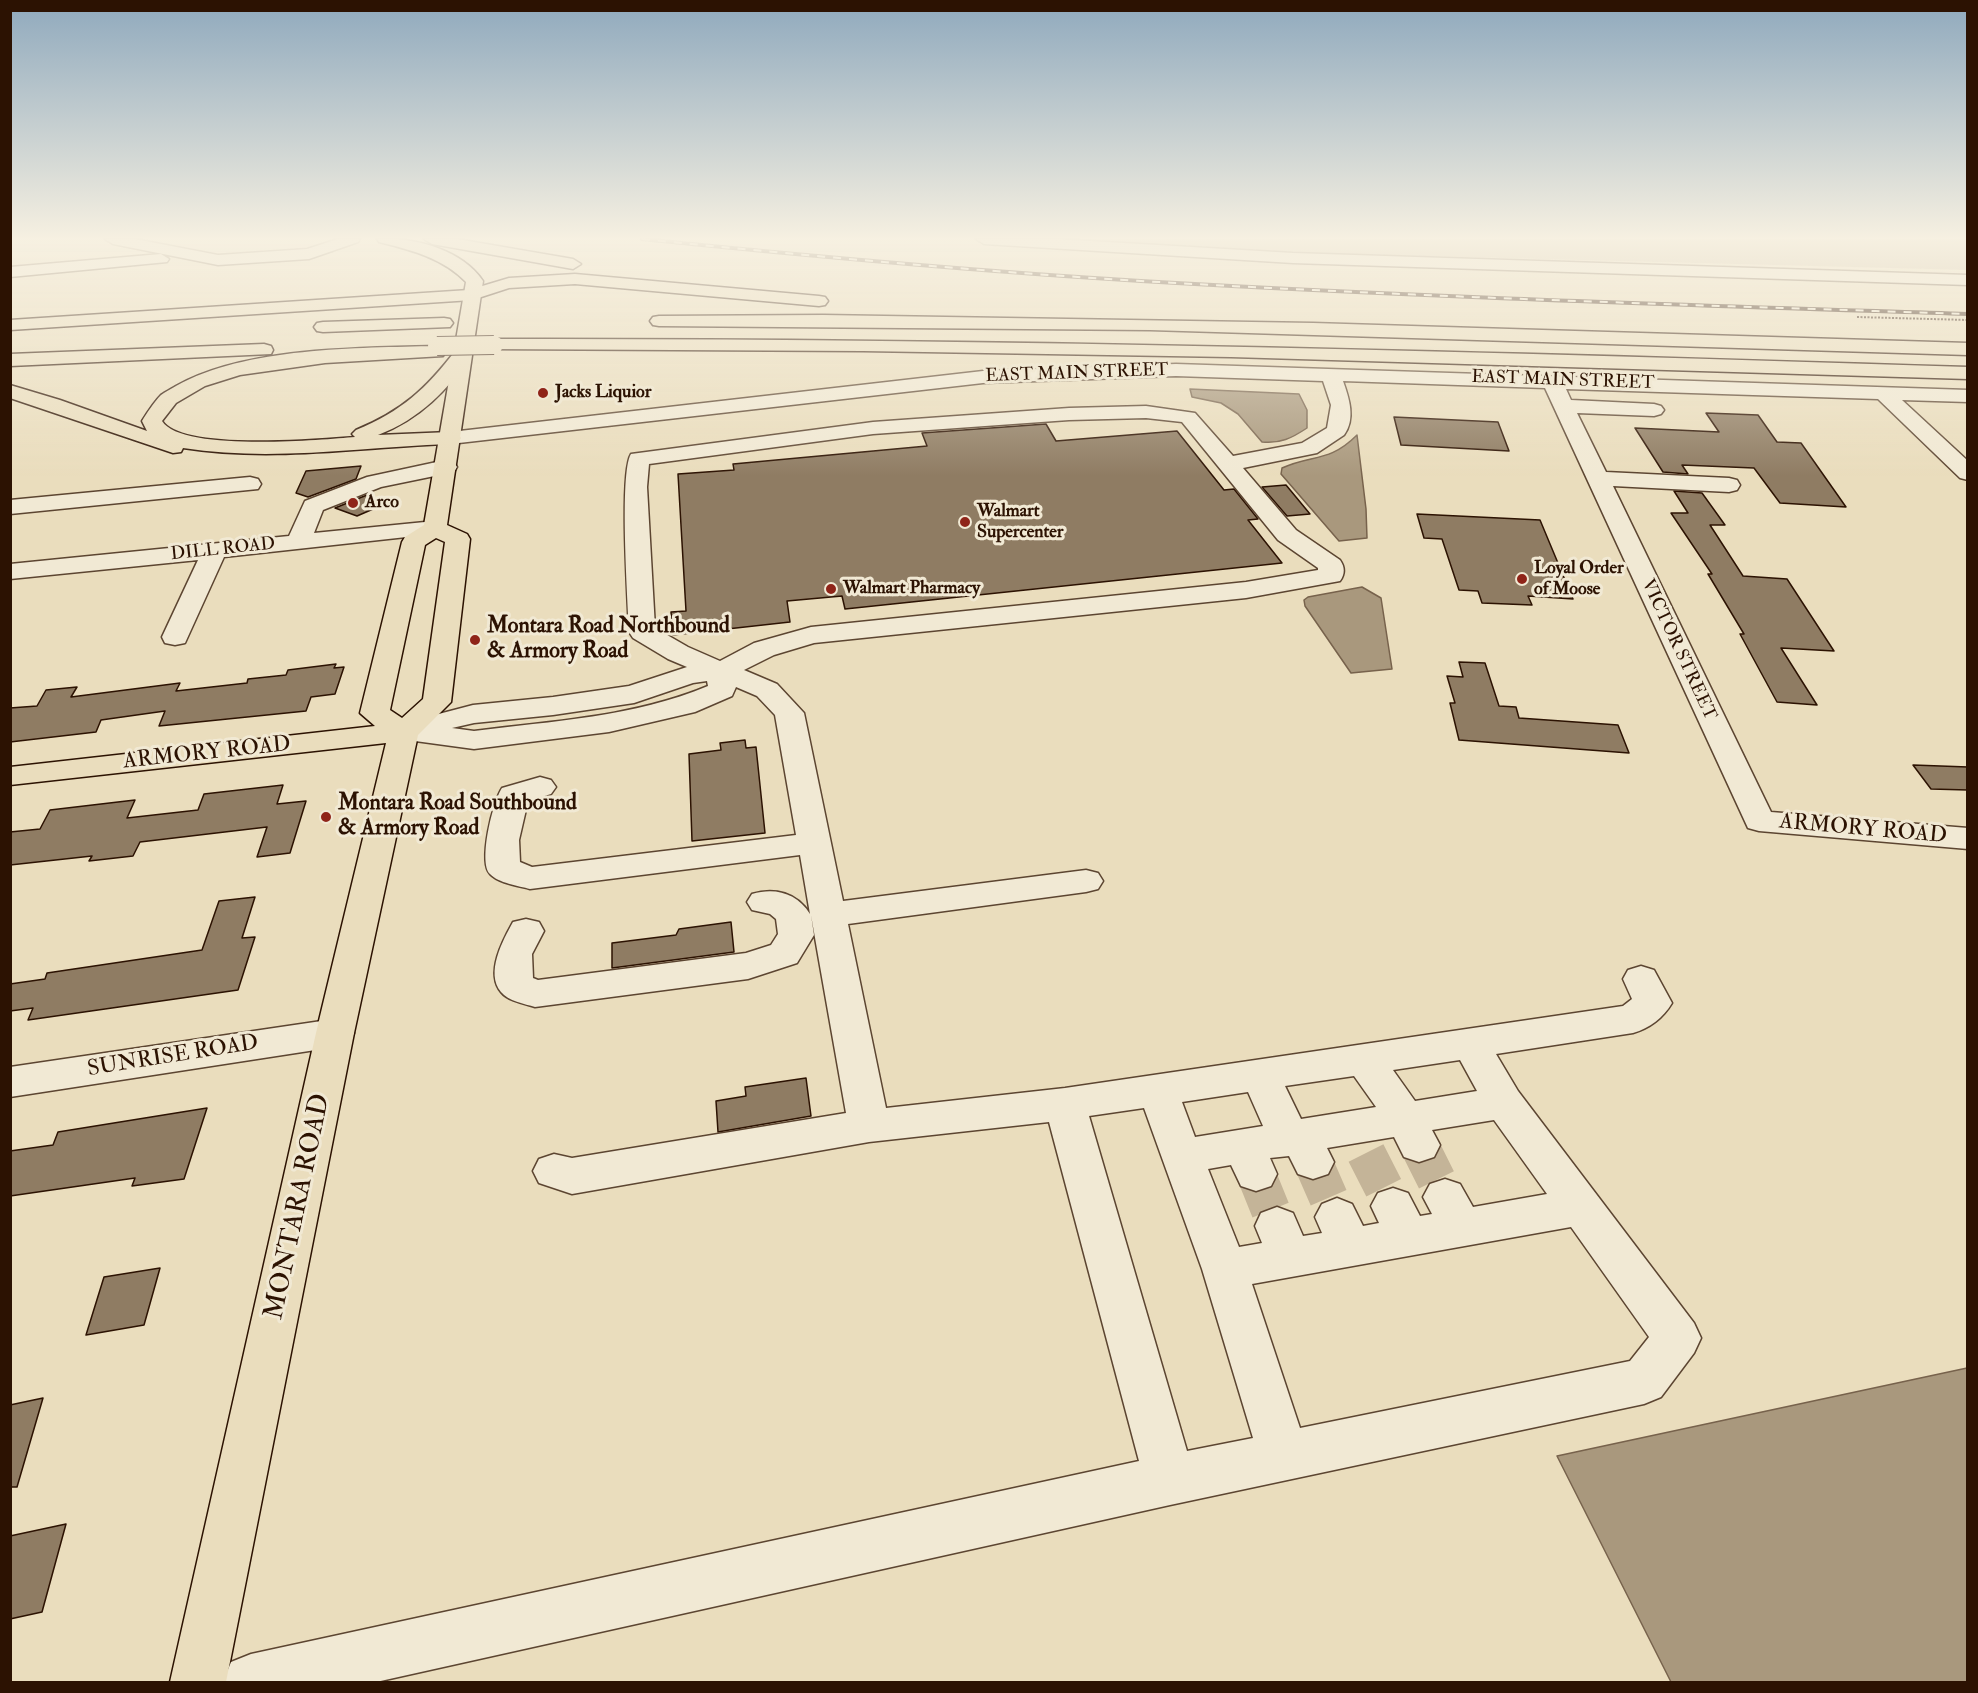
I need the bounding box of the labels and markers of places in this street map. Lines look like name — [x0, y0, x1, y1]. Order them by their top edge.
place label: Jacks Liquior — [555, 382, 651, 404]
marker: Jacks Liquior — [536, 386, 550, 400]
place label: Arco — [365, 492, 399, 514]
marker: Arco — [346, 496, 360, 510]
place label: Walmart Supercenter — [977, 501, 1064, 544]
marker: Walmart Supercenter — [958, 515, 972, 529]
place label: Loyal Order of Moose — [1534, 558, 1624, 600]
marker: Loyal Order of Moose — [1515, 572, 1529, 586]
place label: Walmart Pharmacy — [843, 578, 980, 600]
marker: Walmart Pharmacy — [824, 582, 838, 596]
place label: Montara Road Northbound & Armory Road — [487, 614, 730, 666]
marker: Montara Road Northbound & Armory Road — [468, 633, 482, 647]
place label: Montara Road Southbound & Armory Road — [338, 791, 577, 842]
marker: Montara Road Southbound & Armory Road — [319, 810, 333, 824]

